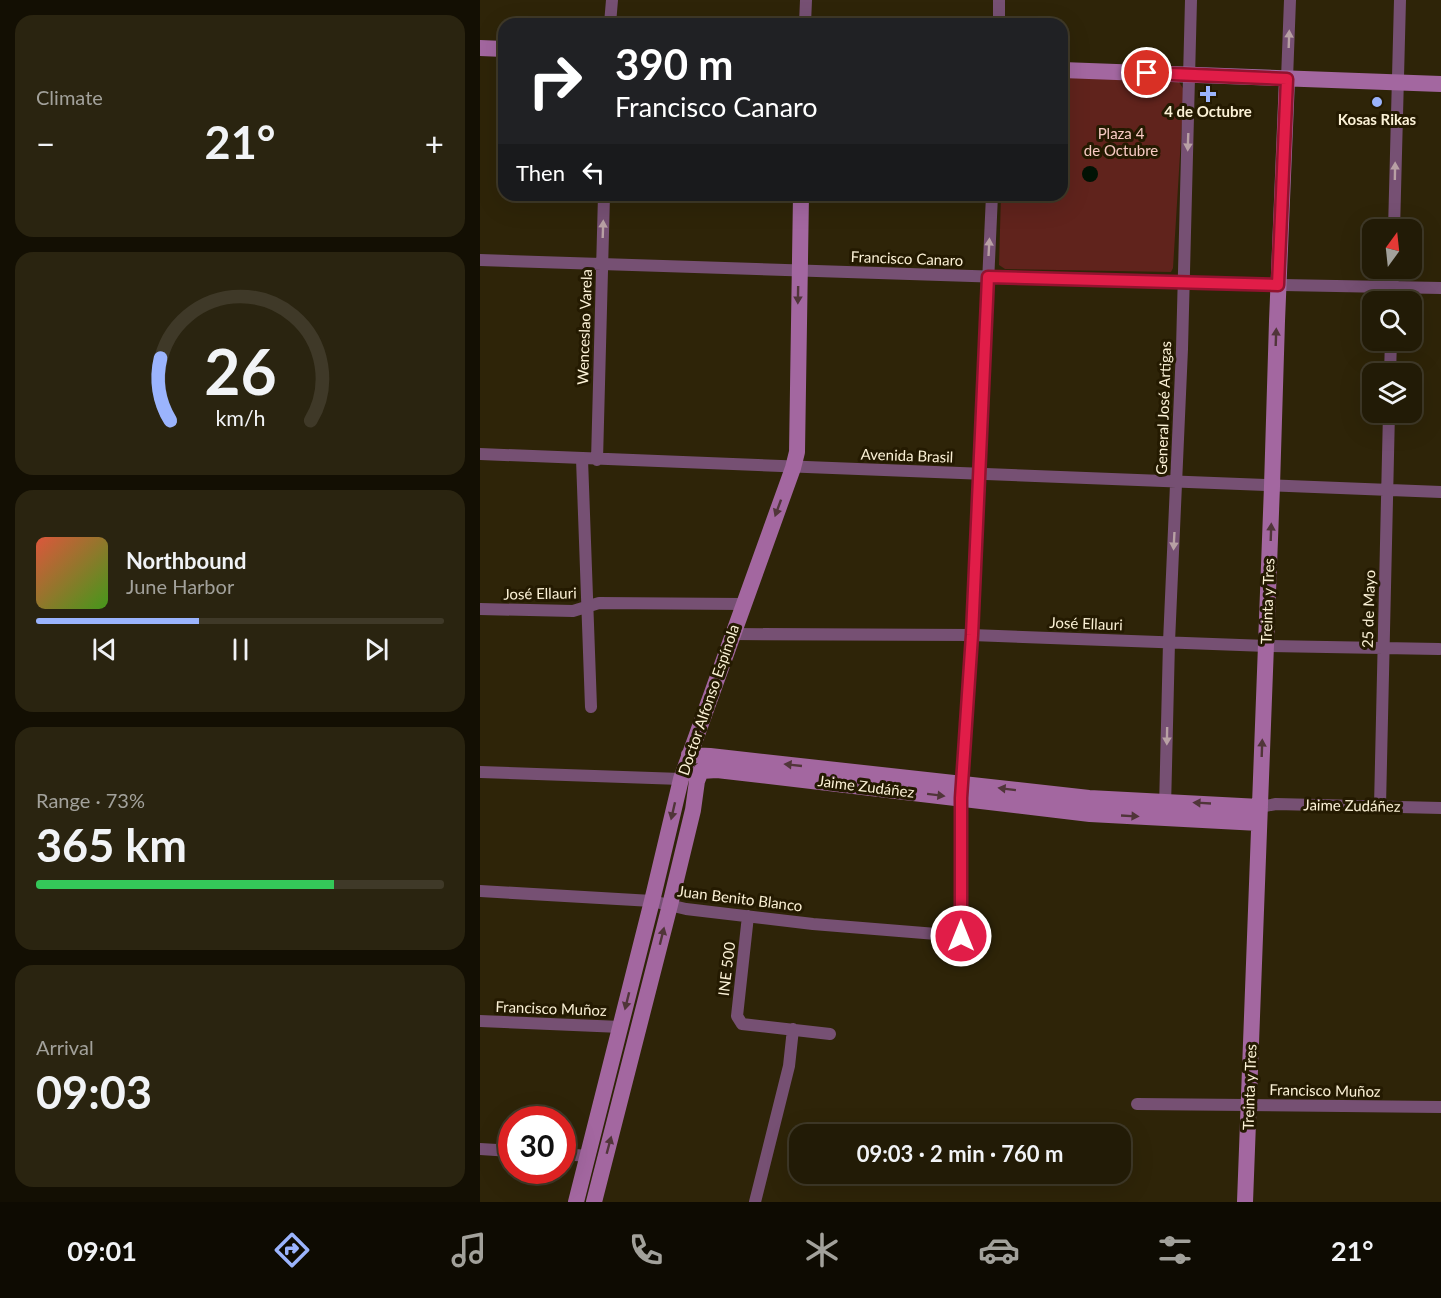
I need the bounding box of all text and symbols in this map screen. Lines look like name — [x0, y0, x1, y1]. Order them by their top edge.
one-way arrow — [1284, 30, 1293, 49]
text: 390 m — [615, 39, 733, 89]
icon: right — [516, 42, 594, 120]
pin — [1121, 47, 1172, 98]
icon: arrive — [1130, 56, 1163, 89]
text: Climate — [36, 85, 103, 109]
marker: 4 de Octubre — [1201, 87, 1215, 101]
text: Francisco Canaro — [615, 90, 818, 123]
marker: Kosas Rikas — [1370, 95, 1384, 109]
place label: 4 de Octubre — [1164, 102, 1252, 120]
place label: Kosas Rikas — [1338, 110, 1417, 128]
text: 21° — [205, 115, 275, 169]
text: − — [36, 123, 55, 163]
text: + — [425, 123, 444, 163]
park label: Plaza 4 de Octubre — [1084, 124, 1158, 159]
one-way arrow — [1183, 133, 1192, 152]
icon: left — [577, 156, 610, 189]
text: Then — [516, 159, 565, 186]
one-way arrow — [1390, 162, 1400, 181]
north arrow — [1362, 219, 1422, 279]
map controls — [1362, 219, 1422, 423]
one-way arrow — [599, 220, 608, 239]
one-way arrow — [985, 238, 994, 257]
street label: Francisco Canaro — [850, 247, 964, 269]
street label: Wenceslao Varela — [573, 269, 595, 385]
one-way arrow — [793, 286, 803, 305]
button: search — [1362, 291, 1422, 351]
one-way arrow — [1272, 328, 1281, 347]
text: 26 — [204, 333, 276, 408]
street label: General José Artigas — [1152, 341, 1174, 475]
button: layers — [1362, 363, 1422, 423]
text: km/h — [215, 405, 265, 431]
street label: Avenida Brasil — [860, 444, 954, 466]
one-way arrow — [773, 500, 783, 518]
one-way arrow — [1266, 523, 1275, 542]
one-way arrow — [1169, 532, 1178, 551]
text: Northbound — [126, 547, 246, 574]
street label: Treinta y Tres — [1257, 558, 1277, 644]
street label: 25 de Mayo — [1358, 569, 1378, 648]
text: June Harbor — [126, 574, 234, 598]
street label: José Ellauri — [503, 583, 577, 603]
street label: José Ellauri — [1049, 613, 1123, 633]
street label: Doctor Alfonso Espínola — [674, 622, 742, 778]
icon: previous — [88, 633, 121, 666]
icon: pause — [224, 633, 257, 666]
icon: next — [360, 633, 393, 666]
one-way arrow — [1162, 726, 1171, 745]
one-way arrow — [1258, 739, 1267, 758]
one-way arrow — [783, 760, 802, 770]
street label: Jaime Zudáñez — [817, 771, 916, 801]
one-way arrow — [998, 784, 1017, 793]
text: Range · 73% — [36, 788, 145, 812]
one-way arrow — [926, 791, 945, 800]
street label: Jaime Zudáñez — [1303, 795, 1401, 815]
one-way arrow — [1192, 799, 1211, 808]
one-way arrow — [668, 802, 678, 821]
one-way arrow — [1120, 811, 1139, 820]
text: 365 km — [36, 818, 187, 872]
street label: Juan Benito Blanco — [677, 881, 804, 915]
position arrow — [929, 904, 993, 968]
one-way arrow — [658, 927, 668, 945]
street label: INE 500 — [714, 941, 738, 997]
one-way arrow — [622, 992, 632, 1010]
street label: Francisco Muñoz — [495, 997, 607, 1019]
text: Arrival — [36, 1035, 94, 1059]
street label: Treinta y Tres — [1239, 1044, 1259, 1130]
text: 09:03 — [36, 1065, 152, 1119]
street label: Francisco Muñoz — [1269, 1080, 1381, 1100]
speed limit sign: 30 — [498, 1106, 576, 1184]
one-way arrow — [604, 1136, 614, 1155]
text: 09:03 · 2 min · 760 m — [857, 1140, 1063, 1167]
icon: directions — [271, 1229, 313, 1271]
icon: music — [448, 1229, 490, 1271]
icon: phone — [625, 1229, 667, 1271]
icon: climate — [801, 1229, 843, 1271]
icon: car — [978, 1229, 1020, 1271]
icon: filters — [1154, 1229, 1196, 1271]
text: 09:01 — [67, 1234, 137, 1267]
text: 21° — [1331, 1234, 1374, 1267]

